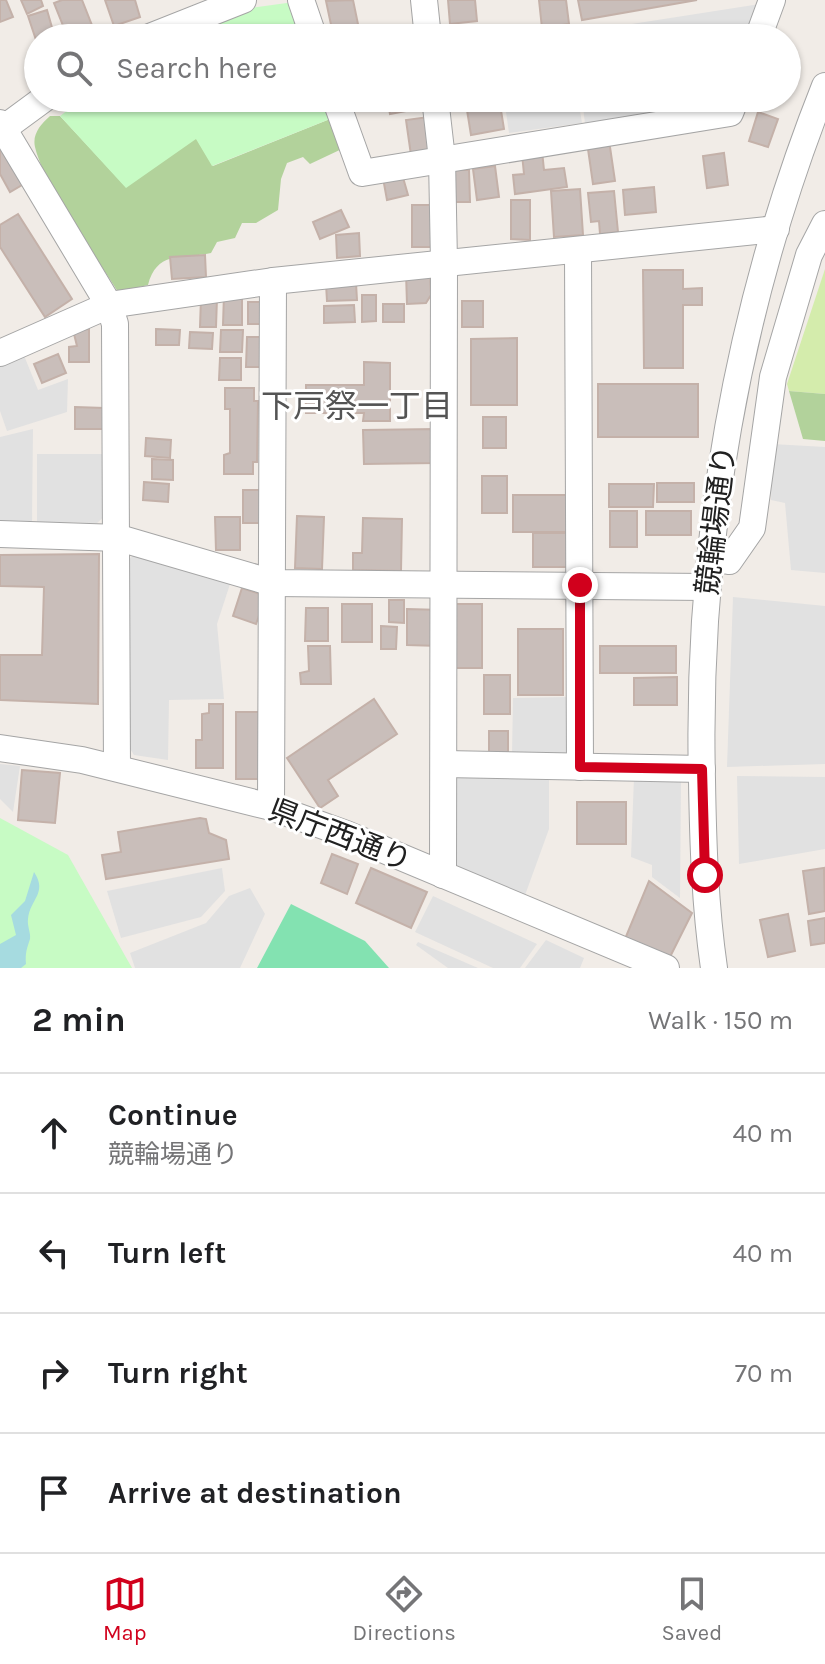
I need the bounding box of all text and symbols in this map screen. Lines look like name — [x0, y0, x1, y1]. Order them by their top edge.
search box — [24, 24, 801, 112]
icon: search — [52, 46, 96, 90]
text: Search here — [116, 50, 277, 86]
district label: 下戸祭一丁目 — [261, 388, 453, 425]
street label: 競輪場通り — [689, 443, 743, 597]
route end — [562, 567, 598, 603]
street label: 県庁西通り — [264, 791, 416, 879]
route start — [687, 857, 723, 893]
text: 2 min — [32, 1000, 126, 1040]
text: Walk · 150 m — [648, 1005, 793, 1036]
text: Continue — [108, 1097, 238, 1133]
icon: ahead — [32, 1111, 76, 1155]
text: 40 m — [733, 1118, 793, 1149]
text: 競輪場通り — [108, 1139, 238, 1170]
icon: left — [32, 1231, 76, 1275]
text: Turn left — [108, 1235, 226, 1271]
text: 40 m — [733, 1238, 793, 1269]
icon: right — [32, 1351, 76, 1395]
text: Turn right — [108, 1355, 248, 1391]
text: 70 m — [735, 1358, 793, 1389]
icon: arrive — [32, 1471, 76, 1515]
text: Arrive at destination — [108, 1475, 402, 1511]
tab: Map — [103, 1572, 147, 1646]
tab: Directions — [352, 1572, 456, 1646]
tab: Saved — [661, 1572, 722, 1646]

